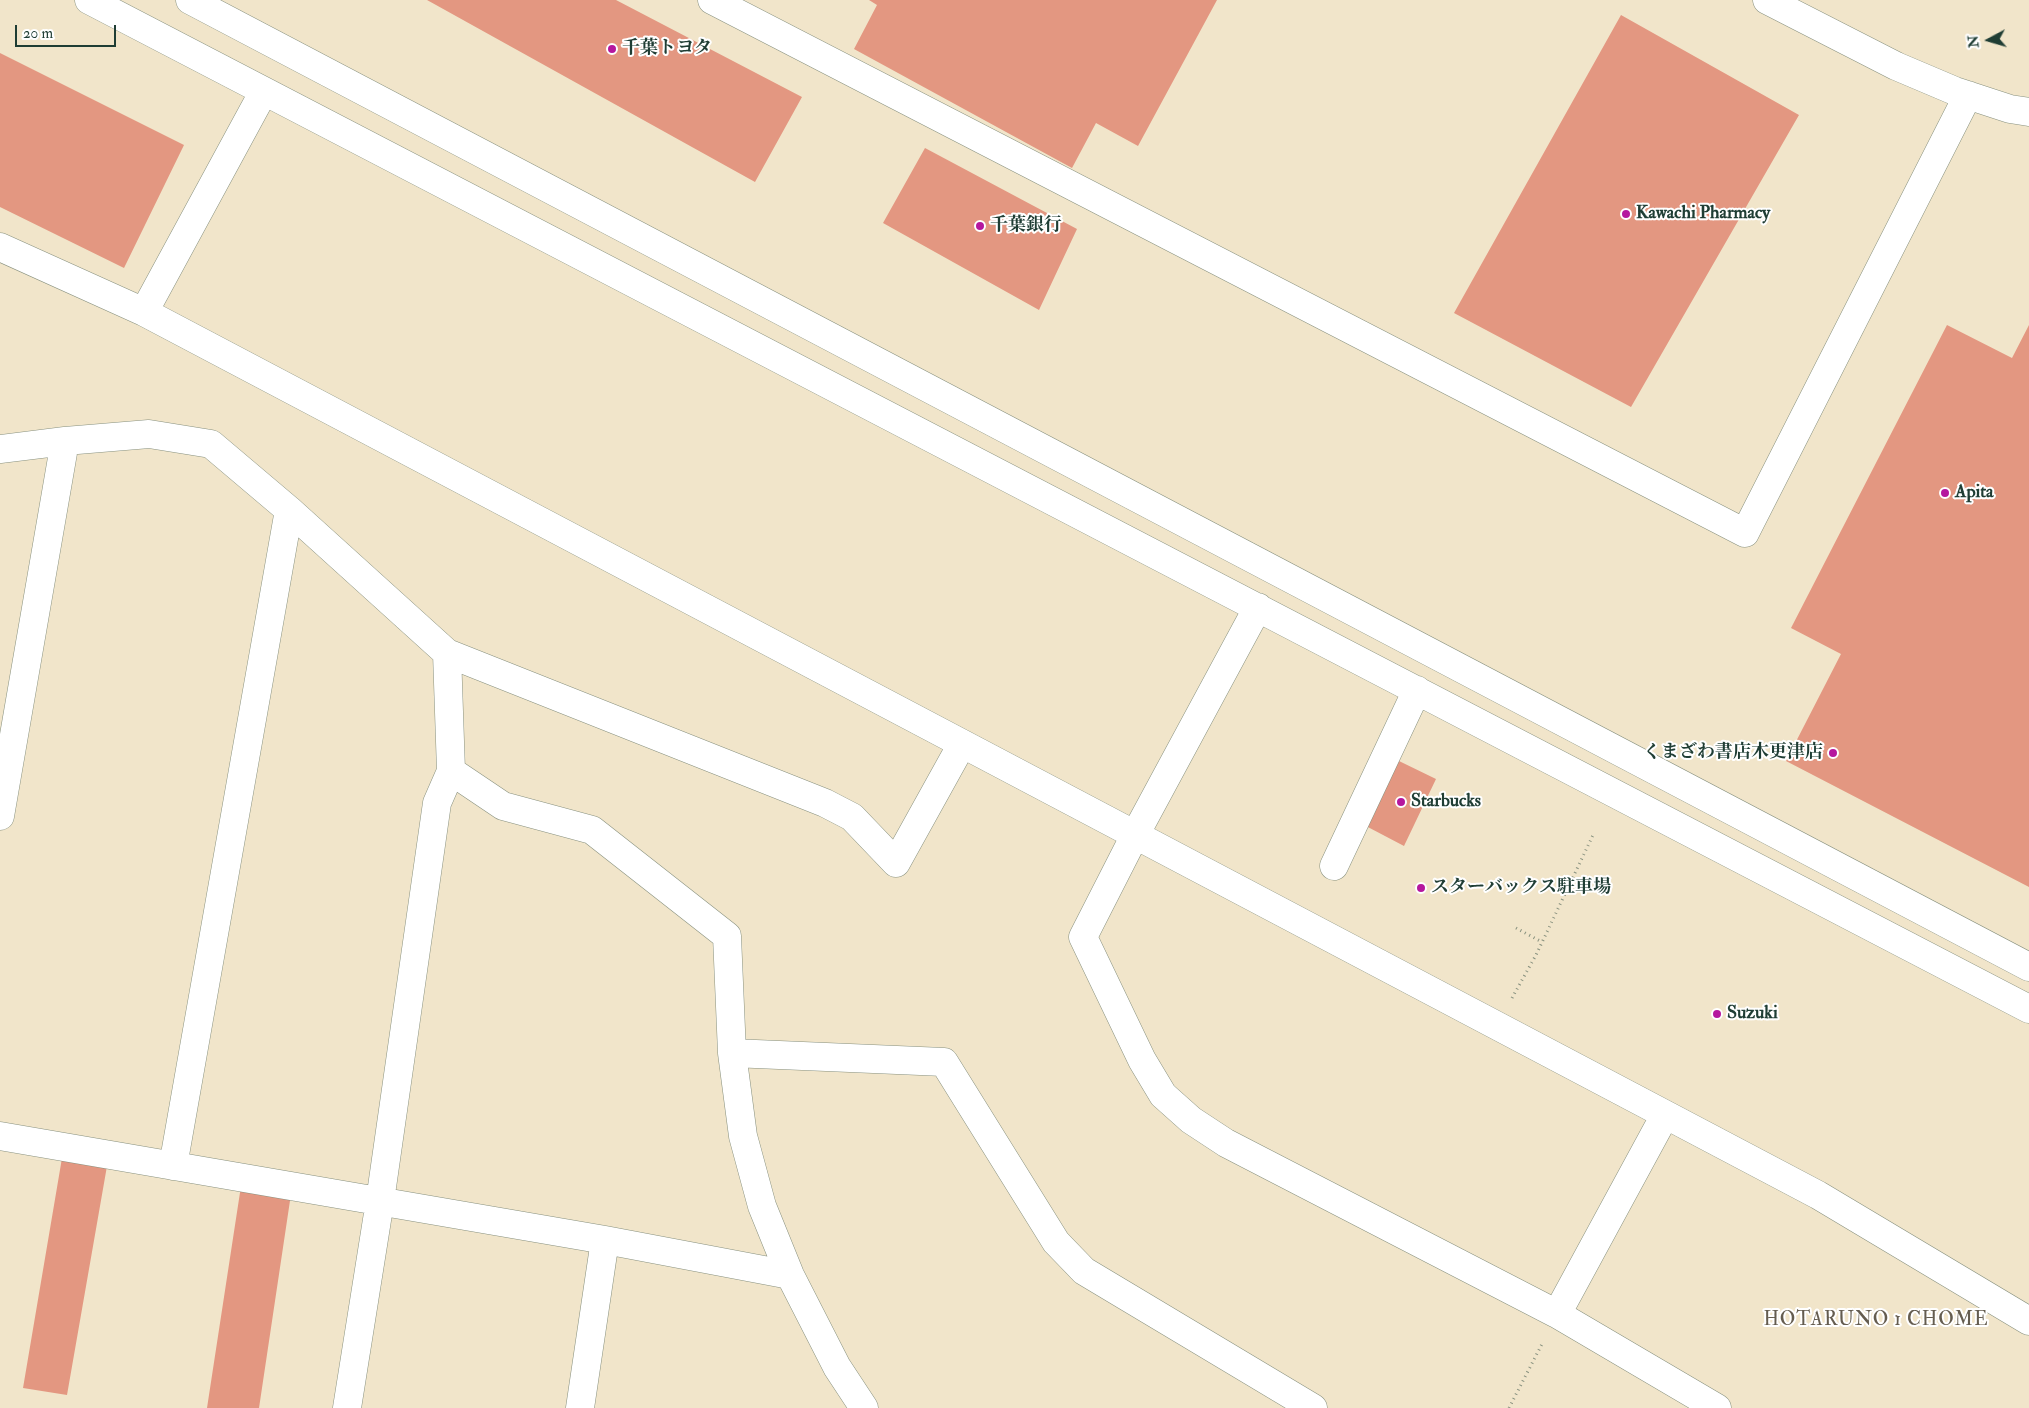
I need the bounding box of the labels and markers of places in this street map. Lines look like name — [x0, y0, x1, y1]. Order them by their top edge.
place label: 千葉トヨタ — [622, 38, 712, 60]
marker: 千葉トヨタ — [606, 43, 618, 55]
place label: Kawachi Pharmacy — [1636, 203, 1770, 225]
marker: Kawachi Pharmacy — [1620, 208, 1632, 220]
place label: 千葉銀行 — [990, 215, 1062, 237]
marker: 千葉銀行 — [974, 220, 986, 232]
place label: Apita — [1955, 482, 1993, 504]
marker: Apita — [1939, 487, 1951, 499]
place label: くまざわ書店木更津店 — [1643, 742, 1823, 764]
marker: くまざわ書店木更津店 — [1827, 747, 1839, 759]
place label: Starbucks — [1411, 791, 1481, 813]
marker: Starbucks — [1395, 796, 1407, 808]
place label: スターバックス駐車場 — [1431, 877, 1611, 899]
marker: スターバックス駐車場 — [1415, 882, 1427, 894]
place label: Suzuki — [1727, 1003, 1778, 1025]
marker: Suzuki — [1711, 1008, 1723, 1020]

